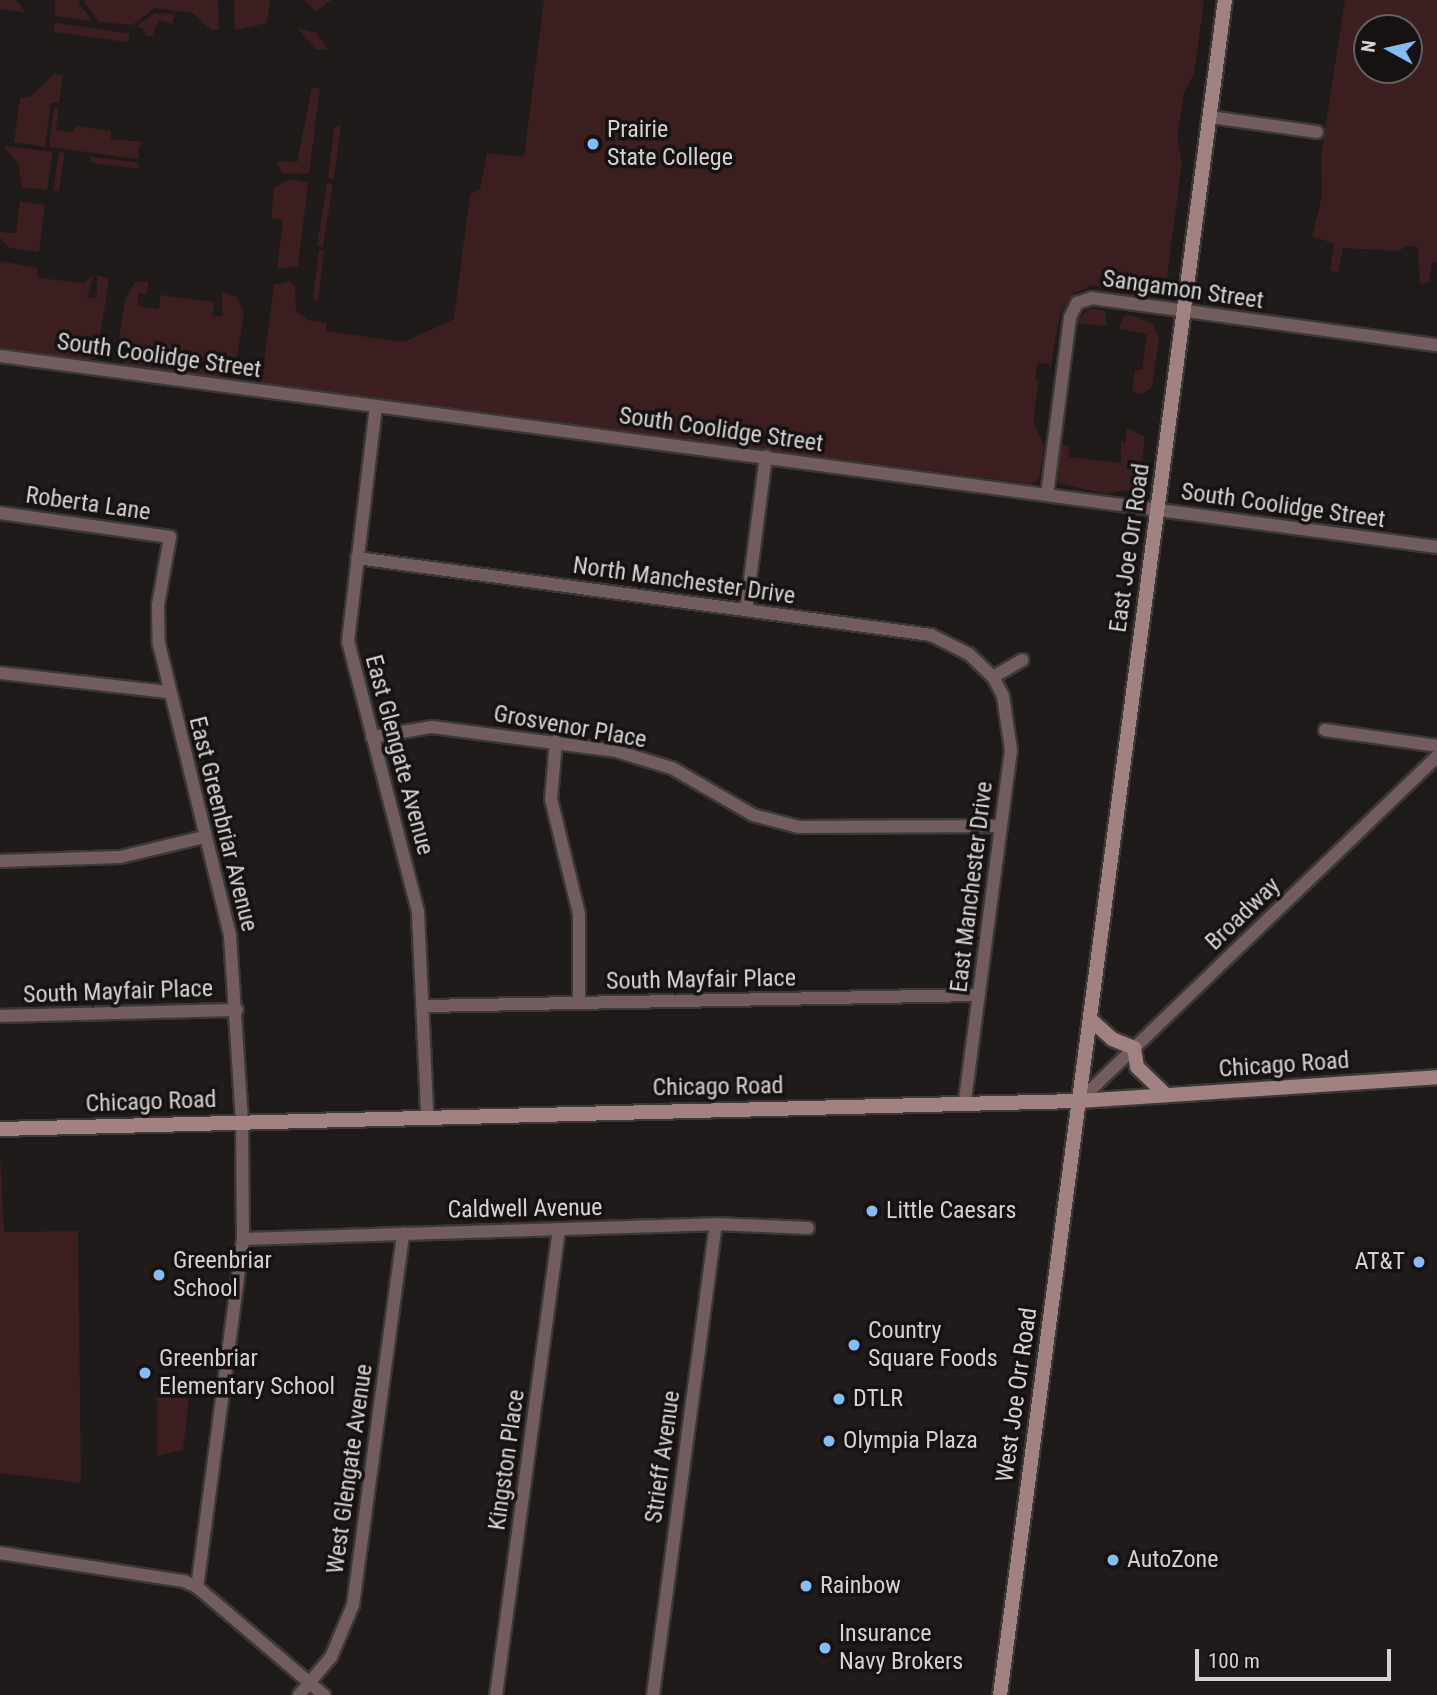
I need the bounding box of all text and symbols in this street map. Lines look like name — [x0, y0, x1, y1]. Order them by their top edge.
north arrow — [1353, 14, 1423, 84]
text: N — [1356, 39, 1381, 54]
place label: Prairie State College — [607, 116, 733, 172]
marker: Prairie State College — [585, 136, 601, 152]
street label: Sangamon Street — [1101, 264, 1265, 316]
street label: South Coolidge Street — [55, 327, 263, 385]
street label: South Coolidge Street — [617, 401, 825, 459]
street label: East Joe Orr Road — [1104, 462, 1156, 634]
street label: South Coolidge Street — [1179, 477, 1387, 535]
street label: Roberta Lane — [24, 481, 152, 527]
street label: North Manchester Drive — [571, 551, 797, 611]
street label: East Glengate Avenue — [358, 652, 440, 858]
street label: Grosvenor Place — [491, 699, 649, 755]
street label: East Greenbriar Avenue — [182, 714, 264, 934]
street label: East Manchester Drive — [945, 780, 999, 994]
street label: Broadway — [1200, 871, 1286, 957]
street label: South Mayfair Place — [606, 964, 796, 996]
street label: South Mayfair Place — [23, 974, 213, 1010]
street label: Chicago Road — [1218, 1046, 1350, 1084]
street label: Chicago Road — [652, 1071, 784, 1103]
street label: Chicago Road — [85, 1085, 217, 1119]
street label: Caldwell Avenue — [447, 1193, 603, 1225]
place label: Little Caesars — [886, 1197, 1016, 1225]
marker: Little Caesars — [864, 1203, 880, 1219]
place label: Greenbriar School — [173, 1247, 272, 1303]
place label: AT&T — [1355, 1248, 1405, 1276]
marker: AT&T — [1411, 1254, 1427, 1270]
marker: Greenbriar School — [151, 1267, 167, 1283]
street label: West Joe Orr Road — [991, 1306, 1043, 1484]
place label: Country Square Foods — [868, 1317, 998, 1373]
marker: Country Square Foods — [846, 1337, 862, 1353]
place label: Greenbriar Elementary School — [159, 1345, 335, 1401]
street label: West Glengate Avenue — [321, 1362, 379, 1576]
marker: Greenbriar Elementary School — [137, 1365, 153, 1381]
place label: DTLR — [853, 1385, 903, 1413]
street label: Kingston Place — [483, 1388, 531, 1532]
street label: Strieff Avenue — [639, 1389, 687, 1525]
marker: DTLR — [831, 1391, 847, 1407]
place label: Olympia Plaza — [843, 1427, 978, 1455]
marker: Olympia Plaza — [821, 1433, 837, 1449]
place label: AutoZone — [1127, 1546, 1218, 1574]
marker: AutoZone — [1105, 1552, 1121, 1568]
place label: Rainbow — [820, 1572, 901, 1600]
marker: Rainbow — [798, 1578, 814, 1594]
place label: Insurance Navy Brokers — [839, 1620, 963, 1676]
scale bar — [1199, 1636, 1395, 1680]
marker: Insurance Navy Brokers — [817, 1640, 833, 1656]
text: 100 m — [1208, 1649, 1260, 1673]

